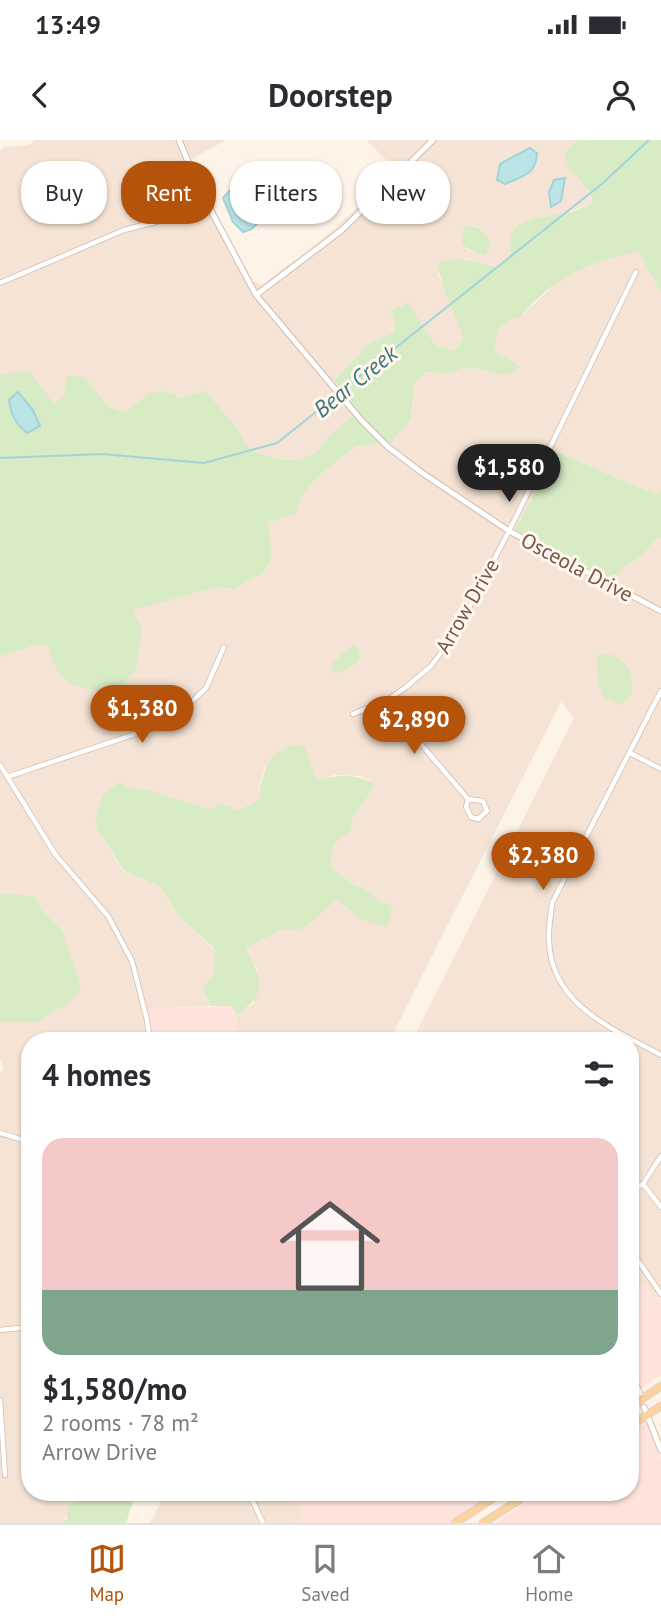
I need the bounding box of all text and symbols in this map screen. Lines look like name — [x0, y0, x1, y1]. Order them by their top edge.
text: 13:49 — [35, 8, 101, 41]
text: Doorstep — [268, 74, 393, 116]
icon: back — [21, 76, 59, 114]
icon: person — [602, 76, 640, 114]
chip: Buy — [21, 161, 107, 224]
chip: Rent — [121, 161, 216, 224]
chip: Filters — [230, 161, 342, 224]
chip: New — [356, 161, 450, 224]
water label: Bear Creek — [307, 337, 404, 423]
pin: $1,580 — [452, 444, 566, 504]
text: $1,580 — [473, 452, 545, 481]
street label: Osceola Drive — [516, 526, 638, 608]
street label: Arrow Drive — [429, 554, 505, 658]
pin: $1,380 — [85, 686, 199, 745]
text: $1,380 — [106, 693, 178, 722]
pin: $2,890 — [357, 696, 471, 756]
text: $2,890 — [378, 704, 450, 733]
pin: $2,380 — [486, 832, 600, 892]
text: $2,380 — [507, 840, 579, 869]
text: 4 homes — [42, 1055, 151, 1094]
icon: filters — [580, 1055, 618, 1093]
icon: home — [267, 1183, 393, 1309]
text: $1,580/mo — [42, 1369, 187, 1408]
text: 2 rooms · 78 m² — [42, 1408, 199, 1437]
text: Arrow Drive — [42, 1437, 157, 1466]
tab: Map — [88, 1540, 126, 1606]
tab: Saved — [301, 1540, 350, 1606]
tab: Home — [525, 1540, 573, 1606]

